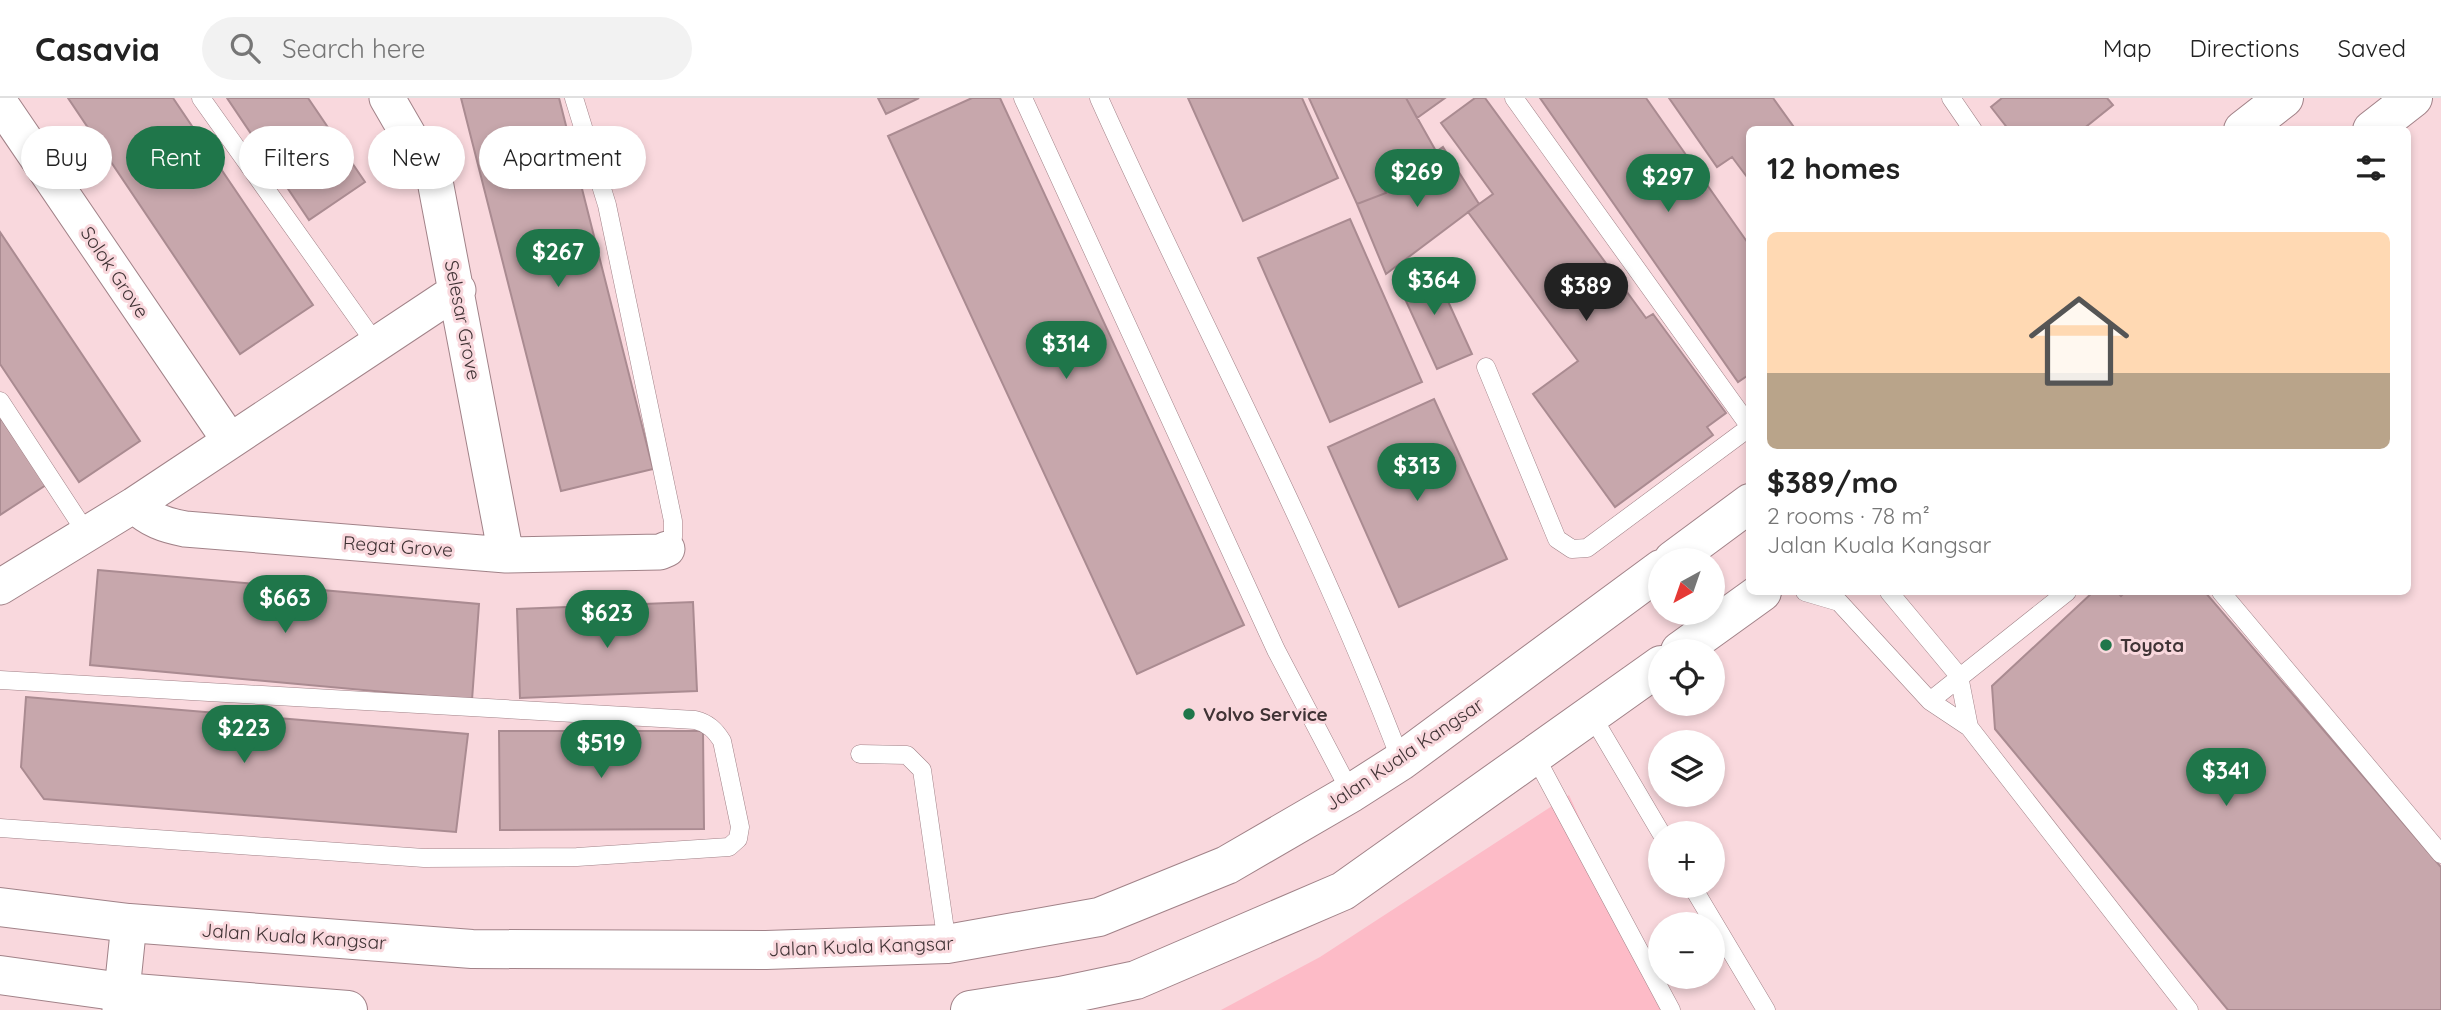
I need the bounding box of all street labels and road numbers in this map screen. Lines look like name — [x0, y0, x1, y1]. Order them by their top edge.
street label: Solok Grove — [76, 222, 154, 322]
street label: Selesar Grove — [440, 258, 486, 382]
street label: Regat Grove — [342, 530, 454, 562]
street label: Jalan Kuala Kangsar — [1320, 692, 1488, 816]
street label: Jalan Kuala Kangsar — [201, 918, 388, 954]
street label: Jalan Kuala Kangsar — [768, 931, 955, 961]

